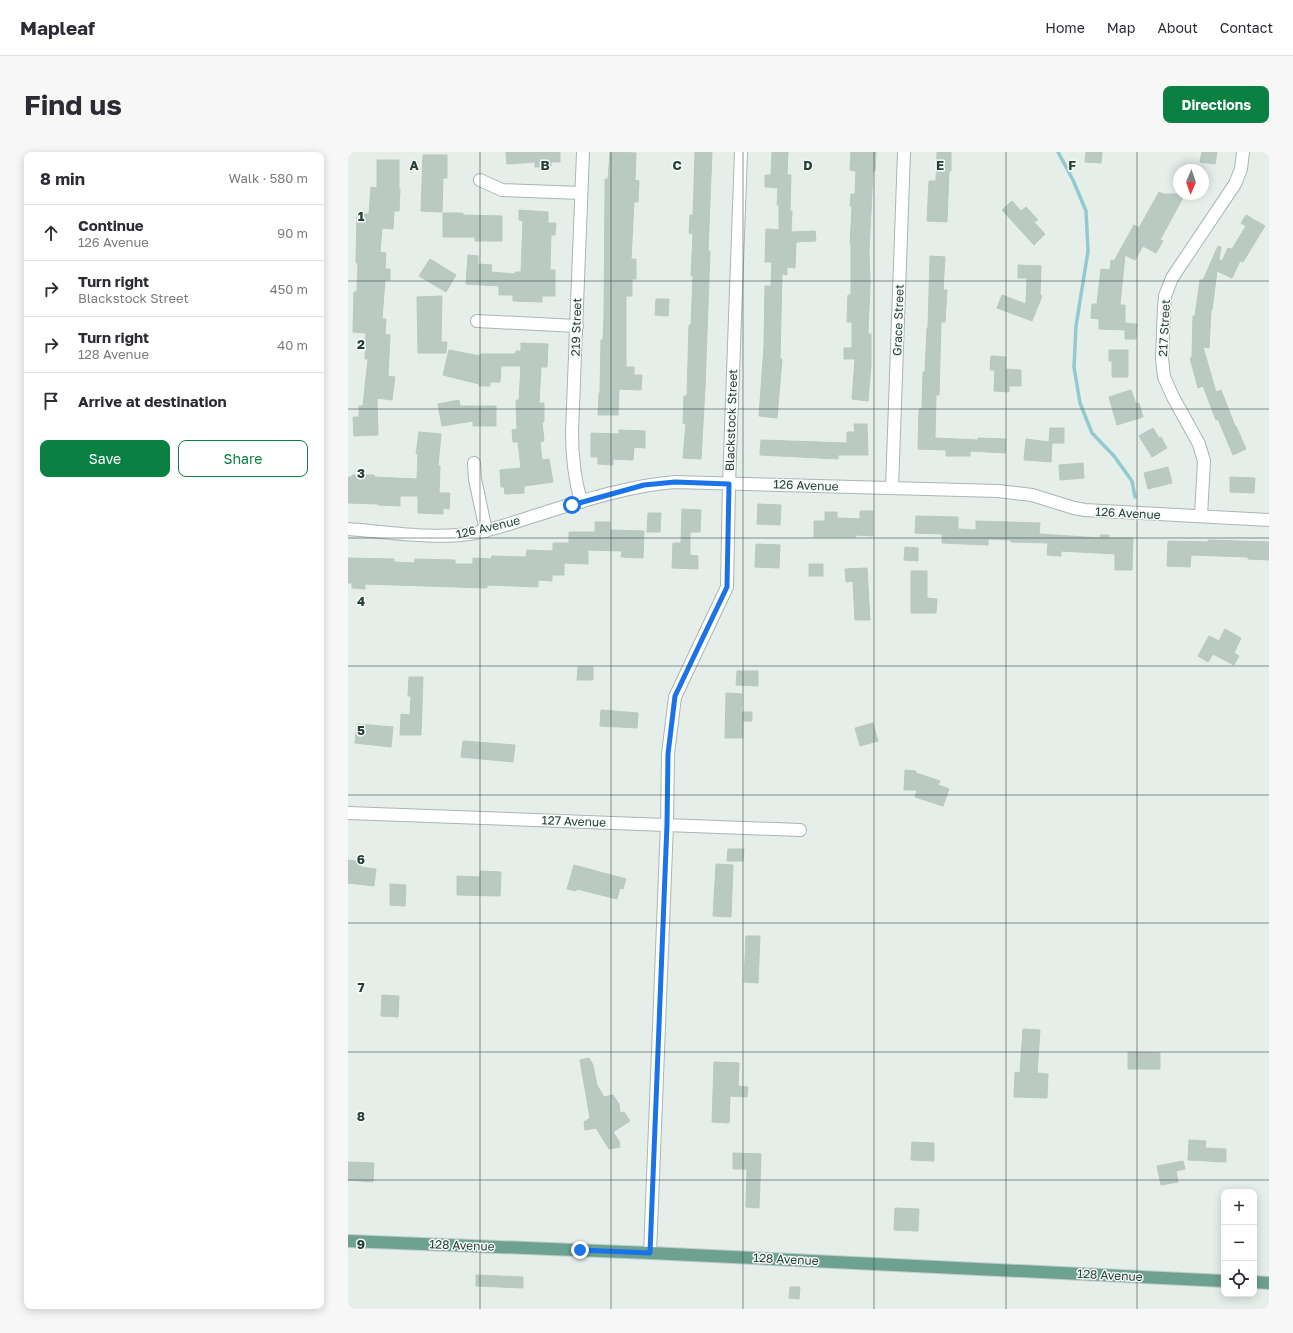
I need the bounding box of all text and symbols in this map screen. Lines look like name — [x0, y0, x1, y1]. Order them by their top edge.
text: Mapleaf — [20, 16, 95, 39]
text: Home — [1045, 19, 1085, 36]
text: Map — [1107, 19, 1135, 36]
text: About — [1157, 19, 1198, 36]
text: Contact — [1220, 19, 1273, 36]
button: Directions — [1163, 86, 1269, 123]
text: Find us — [24, 88, 122, 121]
text: A — [409, 157, 419, 173]
text: B — [540, 157, 550, 173]
text: C — [672, 157, 682, 173]
text: D — [803, 157, 813, 173]
text: E — [936, 157, 944, 173]
text: F — [1068, 157, 1076, 173]
north arrow — [1173, 164, 1209, 200]
text: 8 min — [40, 168, 85, 189]
text: Walk · 580 m — [229, 170, 308, 186]
text: 1 — [358, 208, 365, 224]
text: Continue — [78, 216, 144, 234]
icon: ahead — [40, 222, 62, 244]
text: 90 m — [277, 225, 308, 241]
text: 126 Avenue — [78, 234, 149, 250]
text: Turn right — [78, 272, 149, 290]
icon: right — [40, 278, 62, 300]
text: 450 m — [270, 281, 308, 297]
street label: Grace Street — [889, 284, 907, 356]
text: Blackstock Street — [78, 290, 189, 306]
street label: 219 Street — [567, 297, 585, 357]
street label: 217 Street — [1155, 299, 1173, 357]
text: Turn right — [78, 328, 149, 346]
icon: right — [40, 334, 62, 356]
text: 2 — [357, 336, 365, 352]
text: 40 m — [277, 337, 308, 353]
text: 128 Avenue — [78, 346, 149, 362]
street label: Blackstock Street — [722, 368, 740, 471]
icon: arrive — [40, 390, 62, 412]
text: Arrive at destination — [78, 392, 227, 410]
button: Save — [40, 440, 170, 477]
button: Share — [178, 440, 308, 477]
text: 3 — [357, 465, 365, 481]
street label: 126 Avenue — [773, 476, 839, 494]
route start — [563, 496, 581, 514]
street label: 126 Avenue — [1095, 504, 1161, 522]
street label: 126 Avenue — [454, 512, 522, 542]
text: 4 — [357, 593, 365, 609]
text: 5 — [357, 722, 365, 738]
street label: 127 Avenue — [542, 812, 607, 830]
text: 6 — [357, 851, 365, 867]
text: 7 — [357, 979, 365, 995]
text: 8 — [357, 1108, 365, 1124]
map controls — [1221, 1189, 1257, 1297]
button: + — [1221, 1189, 1257, 1225]
button: − — [1221, 1225, 1257, 1261]
text: 9 — [357, 1236, 365, 1252]
street label: 128 Avenue — [429, 1236, 495, 1254]
route end — [571, 1241, 589, 1259]
street label: 128 Avenue — [753, 1250, 819, 1268]
button: locate — [1221, 1261, 1257, 1297]
street label: 128 Avenue — [1077, 1266, 1143, 1284]

